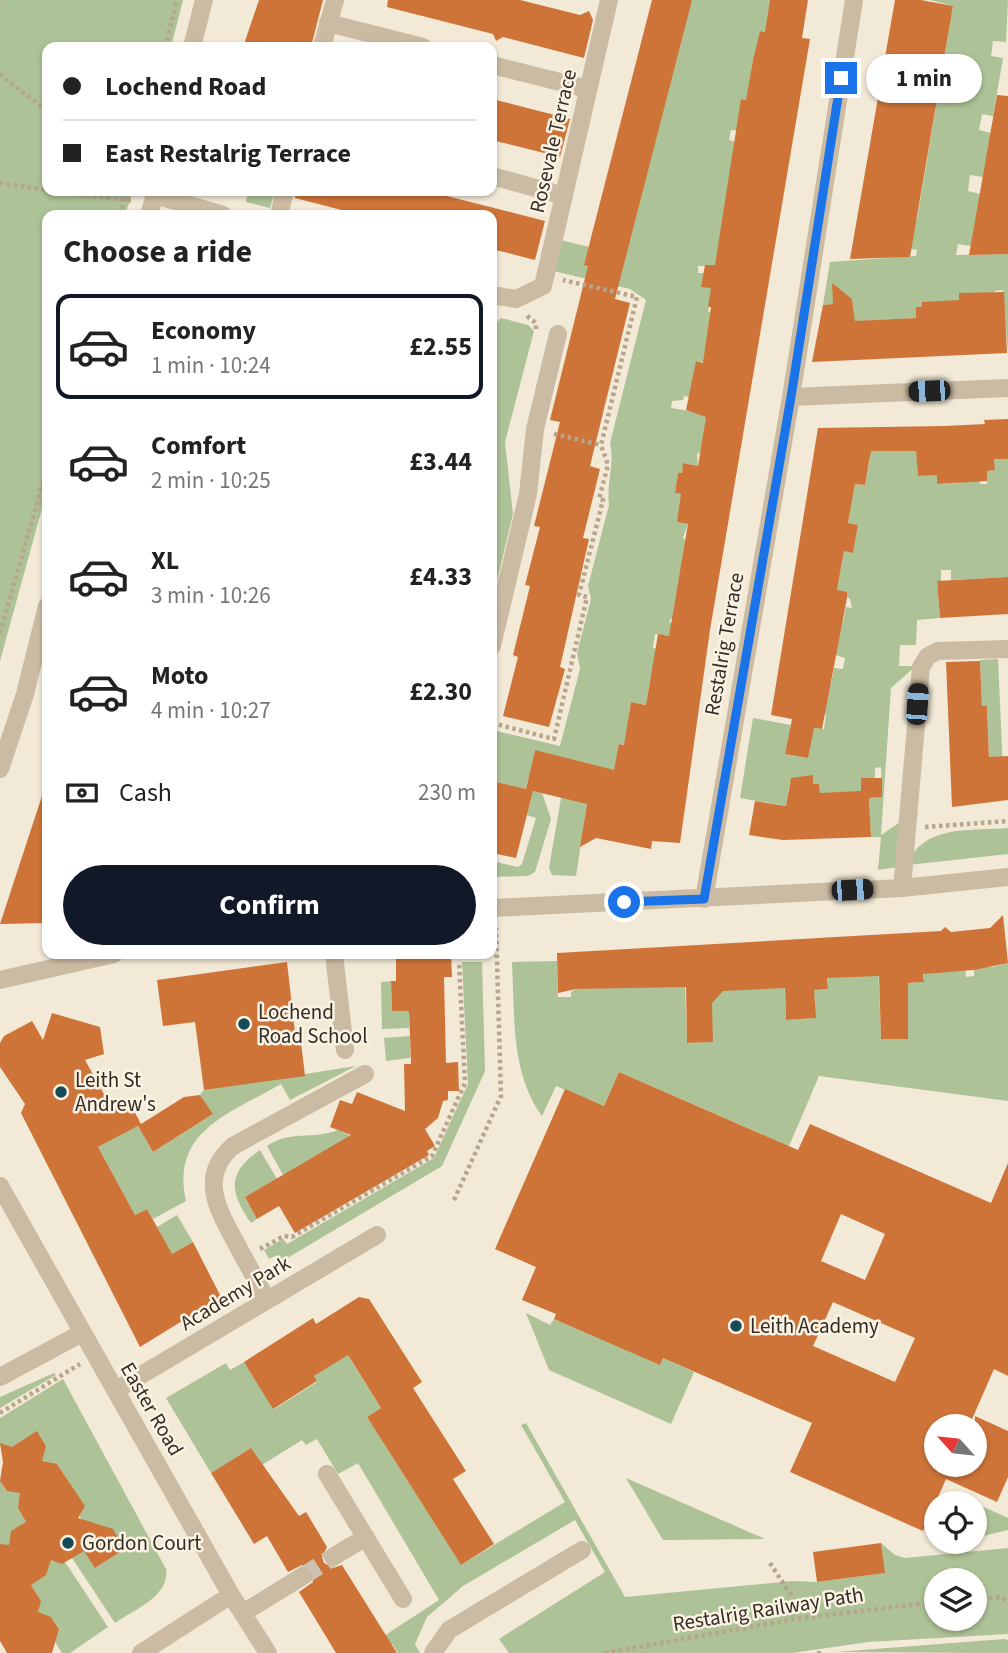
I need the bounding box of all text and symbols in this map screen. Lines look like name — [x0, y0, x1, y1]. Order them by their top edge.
callout: 1 min — [866, 54, 981, 102]
route end — [825, 62, 857, 94]
text: 1 min — [896, 62, 952, 95]
street label: Rosevale Terrace — [522, 66, 584, 216]
text: Lochend Road — [105, 68, 266, 105]
text: East Restalrig Terrace — [105, 135, 351, 172]
text: Choose a ride — [63, 229, 252, 275]
text: Economy — [151, 312, 256, 349]
icon: car — [67, 315, 130, 378]
text: £2.55 — [409, 328, 472, 365]
text: 1 min · 10:24 — [151, 349, 271, 382]
car — [908, 380, 951, 402]
text: Comfort — [151, 427, 246, 464]
icon: car — [67, 430, 130, 493]
text: £3.44 — [409, 443, 472, 480]
text: 2 min · 10:25 — [151, 464, 271, 497]
text: XL — [151, 542, 179, 579]
icon: car — [67, 545, 130, 608]
text: £4.33 — [409, 558, 472, 595]
street label: Restalrig Terrace — [697, 570, 751, 718]
text: 3 min · 10:26 — [151, 579, 271, 612]
text: Moto — [151, 657, 208, 694]
icon: car — [67, 660, 130, 723]
text: £2.30 — [409, 673, 472, 710]
car — [906, 682, 929, 726]
text: 4 min · 10:27 — [151, 694, 271, 727]
icon: cash — [63, 774, 101, 812]
text: Cash — [119, 774, 172, 811]
text: 230 m — [418, 776, 476, 809]
button: Confirm — [63, 865, 476, 945]
car — [831, 878, 874, 902]
route start — [608, 886, 640, 918]
place label: Lochend Road School — [258, 997, 368, 1051]
marker: Lochend Road School — [236, 1016, 252, 1032]
place label: Leith St Andrew's — [75, 1065, 156, 1119]
marker: Leith St Andrew's — [53, 1084, 69, 1100]
street label: Academy Park — [174, 1248, 296, 1338]
place label: Leith Academy — [750, 1311, 879, 1341]
marker: Leith Academy — [728, 1318, 744, 1334]
street label: Easter Road — [113, 1357, 191, 1461]
north arrow — [924, 1414, 987, 1477]
map controls — [924, 1414, 987, 1631]
button: locate — [924, 1491, 987, 1554]
place label: Gordon Court — [82, 1528, 201, 1558]
marker: Gordon Court — [60, 1535, 76, 1551]
button: layers — [924, 1568, 987, 1631]
street label: Restalrig Railway Path — [671, 1579, 865, 1639]

